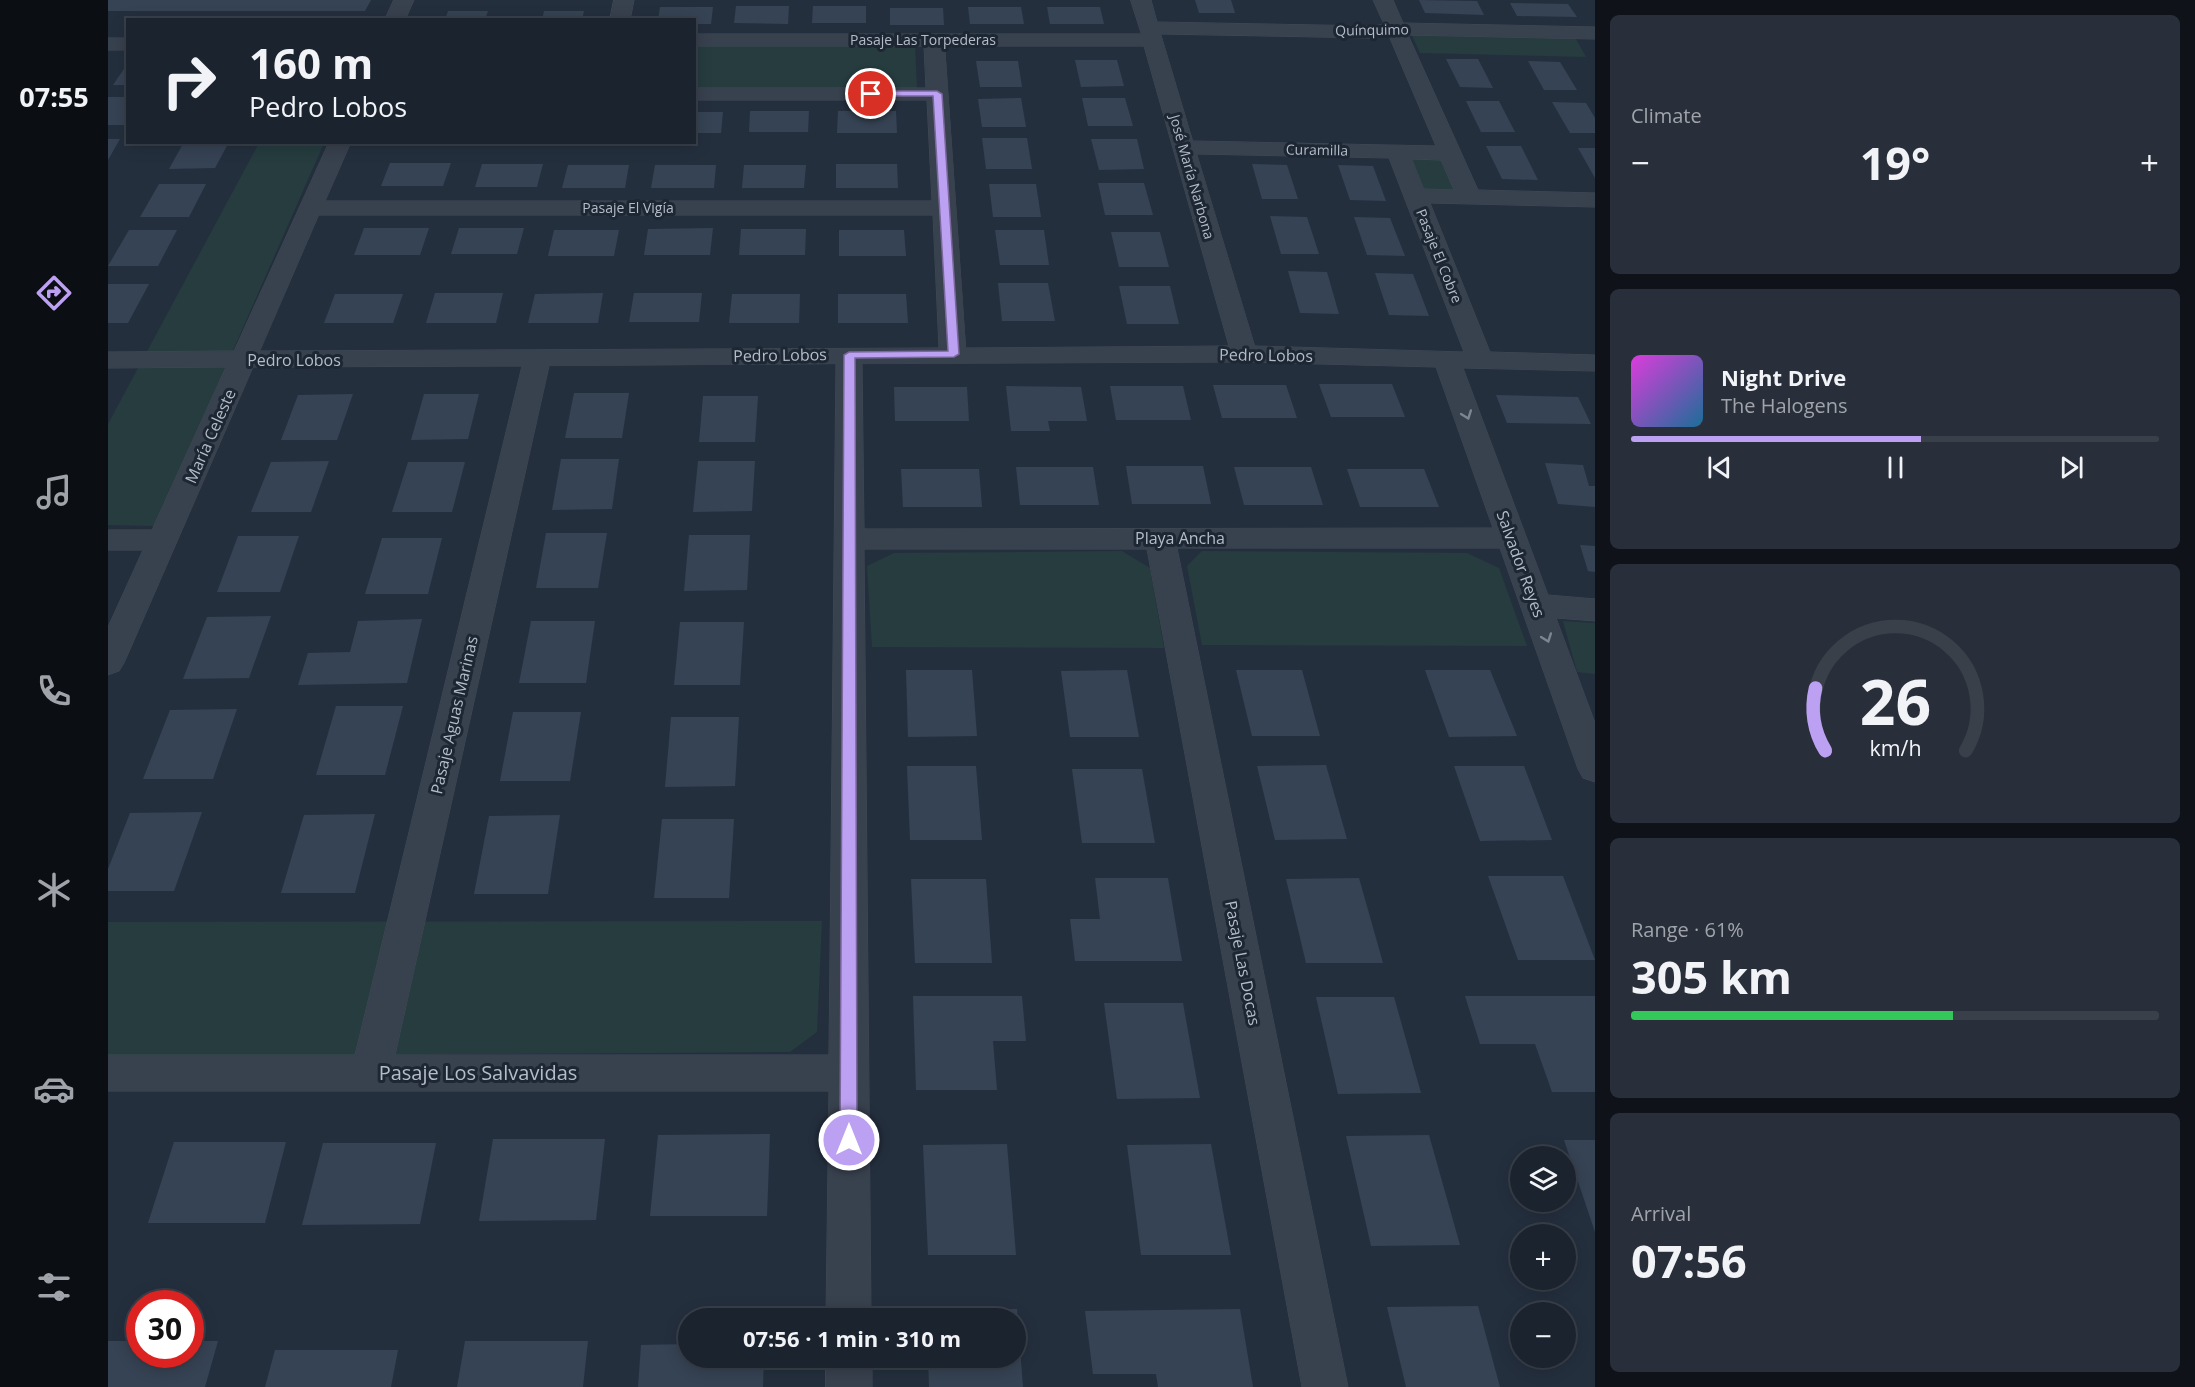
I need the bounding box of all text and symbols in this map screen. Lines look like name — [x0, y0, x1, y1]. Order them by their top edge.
street label: Quínquimo — [1335, 19, 1409, 40]
street label: Pasaje Las Torpederas — [850, 30, 996, 49]
text: 160 m — [249, 34, 373, 91]
icon: right — [150, 42, 228, 120]
pin — [845, 68, 896, 119]
icon: arrive — [854, 77, 887, 110]
text: 07:55 — [19, 78, 89, 115]
text: Pedro Lobos — [249, 88, 407, 125]
text: Climate — [1631, 102, 1702, 129]
street label: José María Narbona — [1165, 110, 1219, 241]
text: 19° — [1860, 132, 1930, 193]
street label: Curamilla — [1286, 139, 1348, 160]
text: − — [1631, 140, 1650, 185]
text: + — [2140, 140, 2159, 185]
street label: Pasaje El Vigía — [582, 198, 674, 217]
street label: Pasaje El Cobre — [1412, 206, 1467, 306]
icon: directions — [33, 272, 75, 314]
street label: Pedro Lobos — [733, 343, 827, 367]
street label: Pedro Lobos — [1219, 343, 1313, 367]
street label: Pedro Lobos — [247, 349, 341, 371]
text: Night Drive — [1721, 362, 1846, 392]
street label: María Celeste — [179, 385, 241, 487]
text: The Halogens — [1721, 392, 1848, 419]
one-way arrow — [1459, 409, 1472, 420]
icon: previous — [1703, 451, 1736, 484]
icon: pause — [1879, 451, 1912, 484]
icon: next — [2055, 451, 2088, 484]
icon: music — [33, 471, 75, 513]
street label: Salvador Reyes — [1491, 508, 1551, 620]
street label: Playa Ancha — [1135, 527, 1225, 549]
one-way arrow — [1540, 632, 1553, 642]
street label: Pasaje Aguas Marinas — [425, 634, 483, 796]
text: 26 — [1859, 658, 1931, 743]
icon: phone — [33, 670, 75, 712]
text: km/h — [1869, 733, 1921, 762]
icon: climate — [33, 869, 75, 911]
street label: Pasaje Las Docas — [1220, 899, 1266, 1027]
text: Range · 61% — [1631, 916, 1744, 943]
text: 305 km — [1631, 946, 1792, 1007]
street label: Pasaje Los Salvavidas — [379, 1059, 577, 1086]
icon: car — [33, 1068, 75, 1110]
position arrow — [817, 1108, 881, 1172]
map controls — [1510, 1146, 1576, 1368]
button: layers — [1510, 1146, 1576, 1212]
text: Arrival — [1631, 1200, 1691, 1227]
button: + — [1510, 1224, 1576, 1290]
text: 07:56 — [1631, 1230, 1747, 1291]
icon: filters — [33, 1266, 75, 1308]
speed limit sign: 30 — [126, 1290, 204, 1368]
button: − — [1510, 1302, 1576, 1368]
text: 07:56 · 1 min · 310 m — [743, 1323, 961, 1353]

